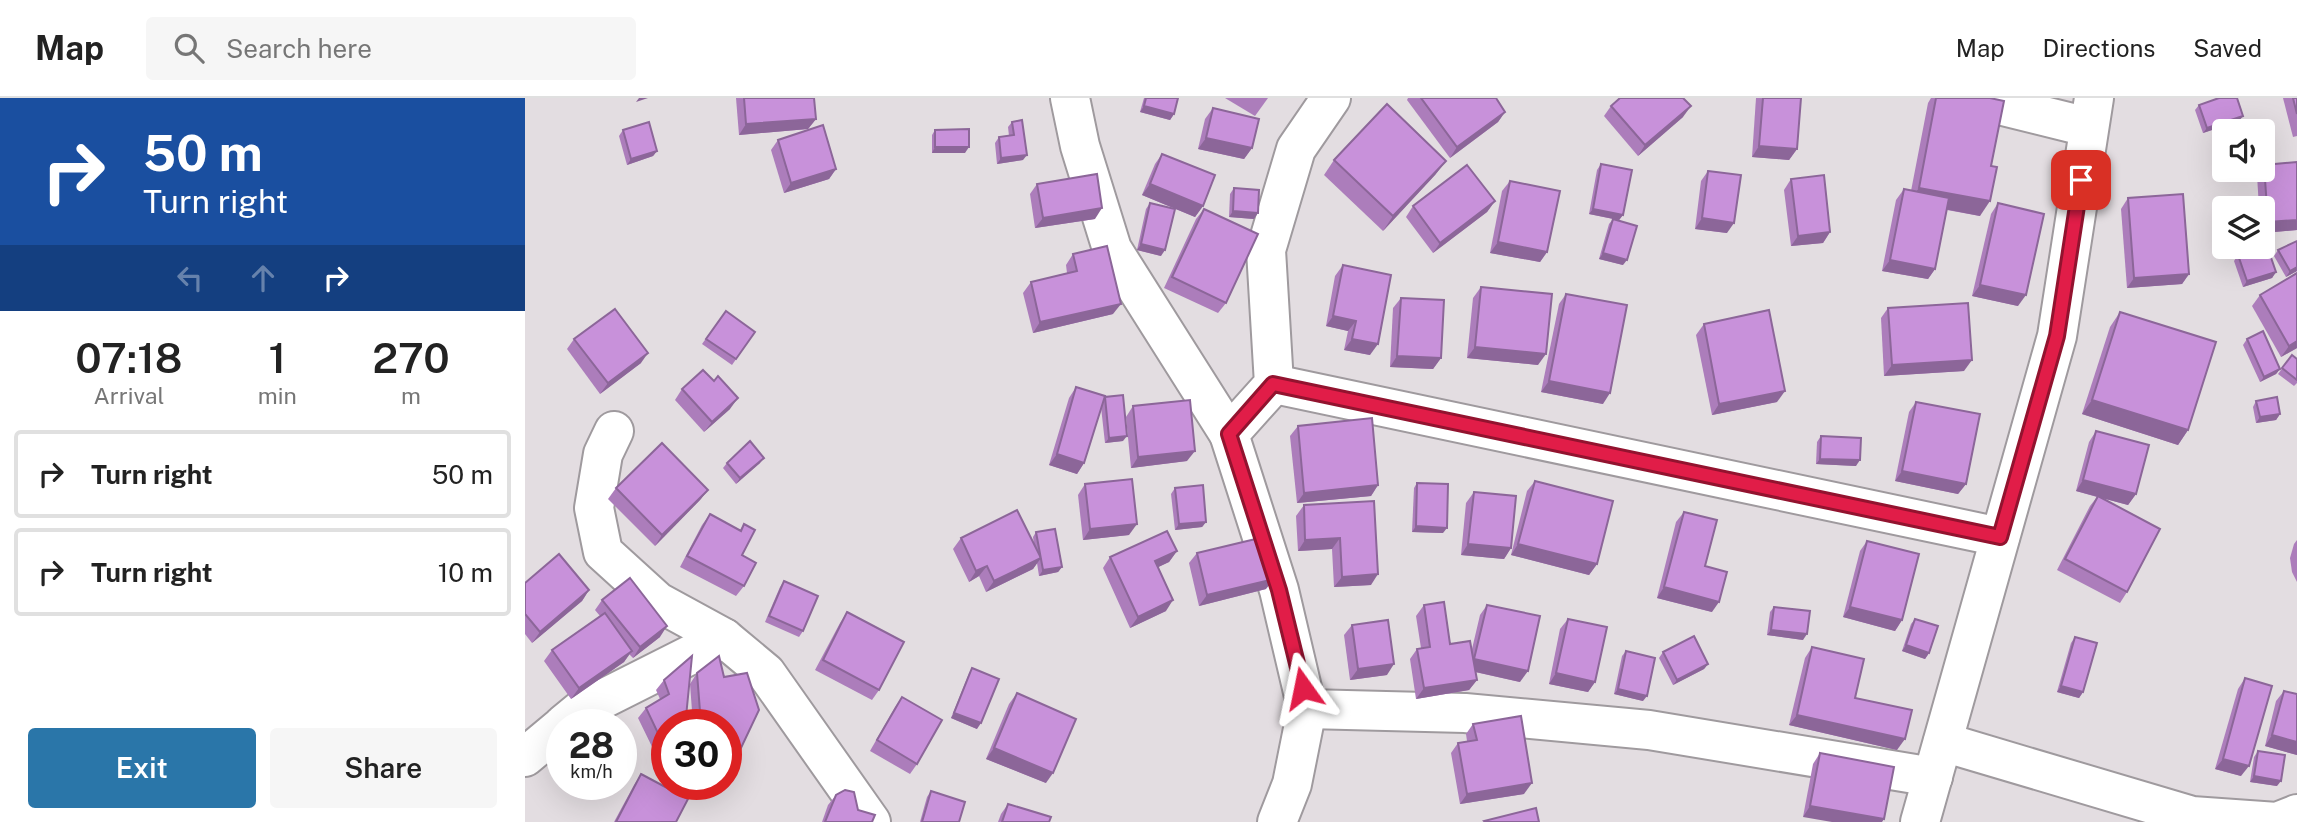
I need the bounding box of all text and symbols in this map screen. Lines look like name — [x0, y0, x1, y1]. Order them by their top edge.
search box — [146, 17, 636, 80]
text: Map — [35, 29, 104, 67]
icon: search — [170, 29, 208, 67]
text: Search here — [226, 33, 372, 64]
text: Map — [1956, 34, 2005, 62]
text: Directions — [2043, 34, 2155, 62]
text: Saved — [2193, 34, 2262, 62]
map controls — [2212, 119, 2275, 259]
button: sound — [2212, 119, 2275, 182]
text: 50 m — [143, 124, 263, 182]
icon: right — [28, 126, 119, 217]
pin — [2051, 150, 2111, 210]
icon: arrive — [2062, 161, 2100, 199]
text: Turn right — [143, 183, 288, 220]
button: layers — [2212, 196, 2275, 259]
icon: left — [171, 259, 209, 297]
icon: ahead — [244, 259, 282, 297]
icon: right — [317, 259, 355, 297]
text: 07:18 — [75, 333, 183, 382]
text: 1 — [269, 333, 286, 382]
text: 270 — [372, 333, 450, 382]
text: Arrival — [93, 382, 164, 409]
text: min — [258, 382, 297, 409]
text: m — [401, 382, 421, 409]
icon: right — [32, 455, 70, 493]
text: Turn right — [91, 459, 213, 490]
text: 50 m — [432, 459, 493, 490]
icon: right — [32, 553, 70, 591]
text: Turn right — [91, 557, 213, 588]
text: 10 m — [438, 557, 493, 588]
position arrow — [1266, 651, 1340, 725]
speed limit sign: 30 — [651, 709, 742, 800]
text: 28 — [569, 725, 614, 766]
button: Exit — [28, 728, 256, 808]
button: Share — [270, 728, 497, 808]
text: km/h — [570, 761, 613, 782]

